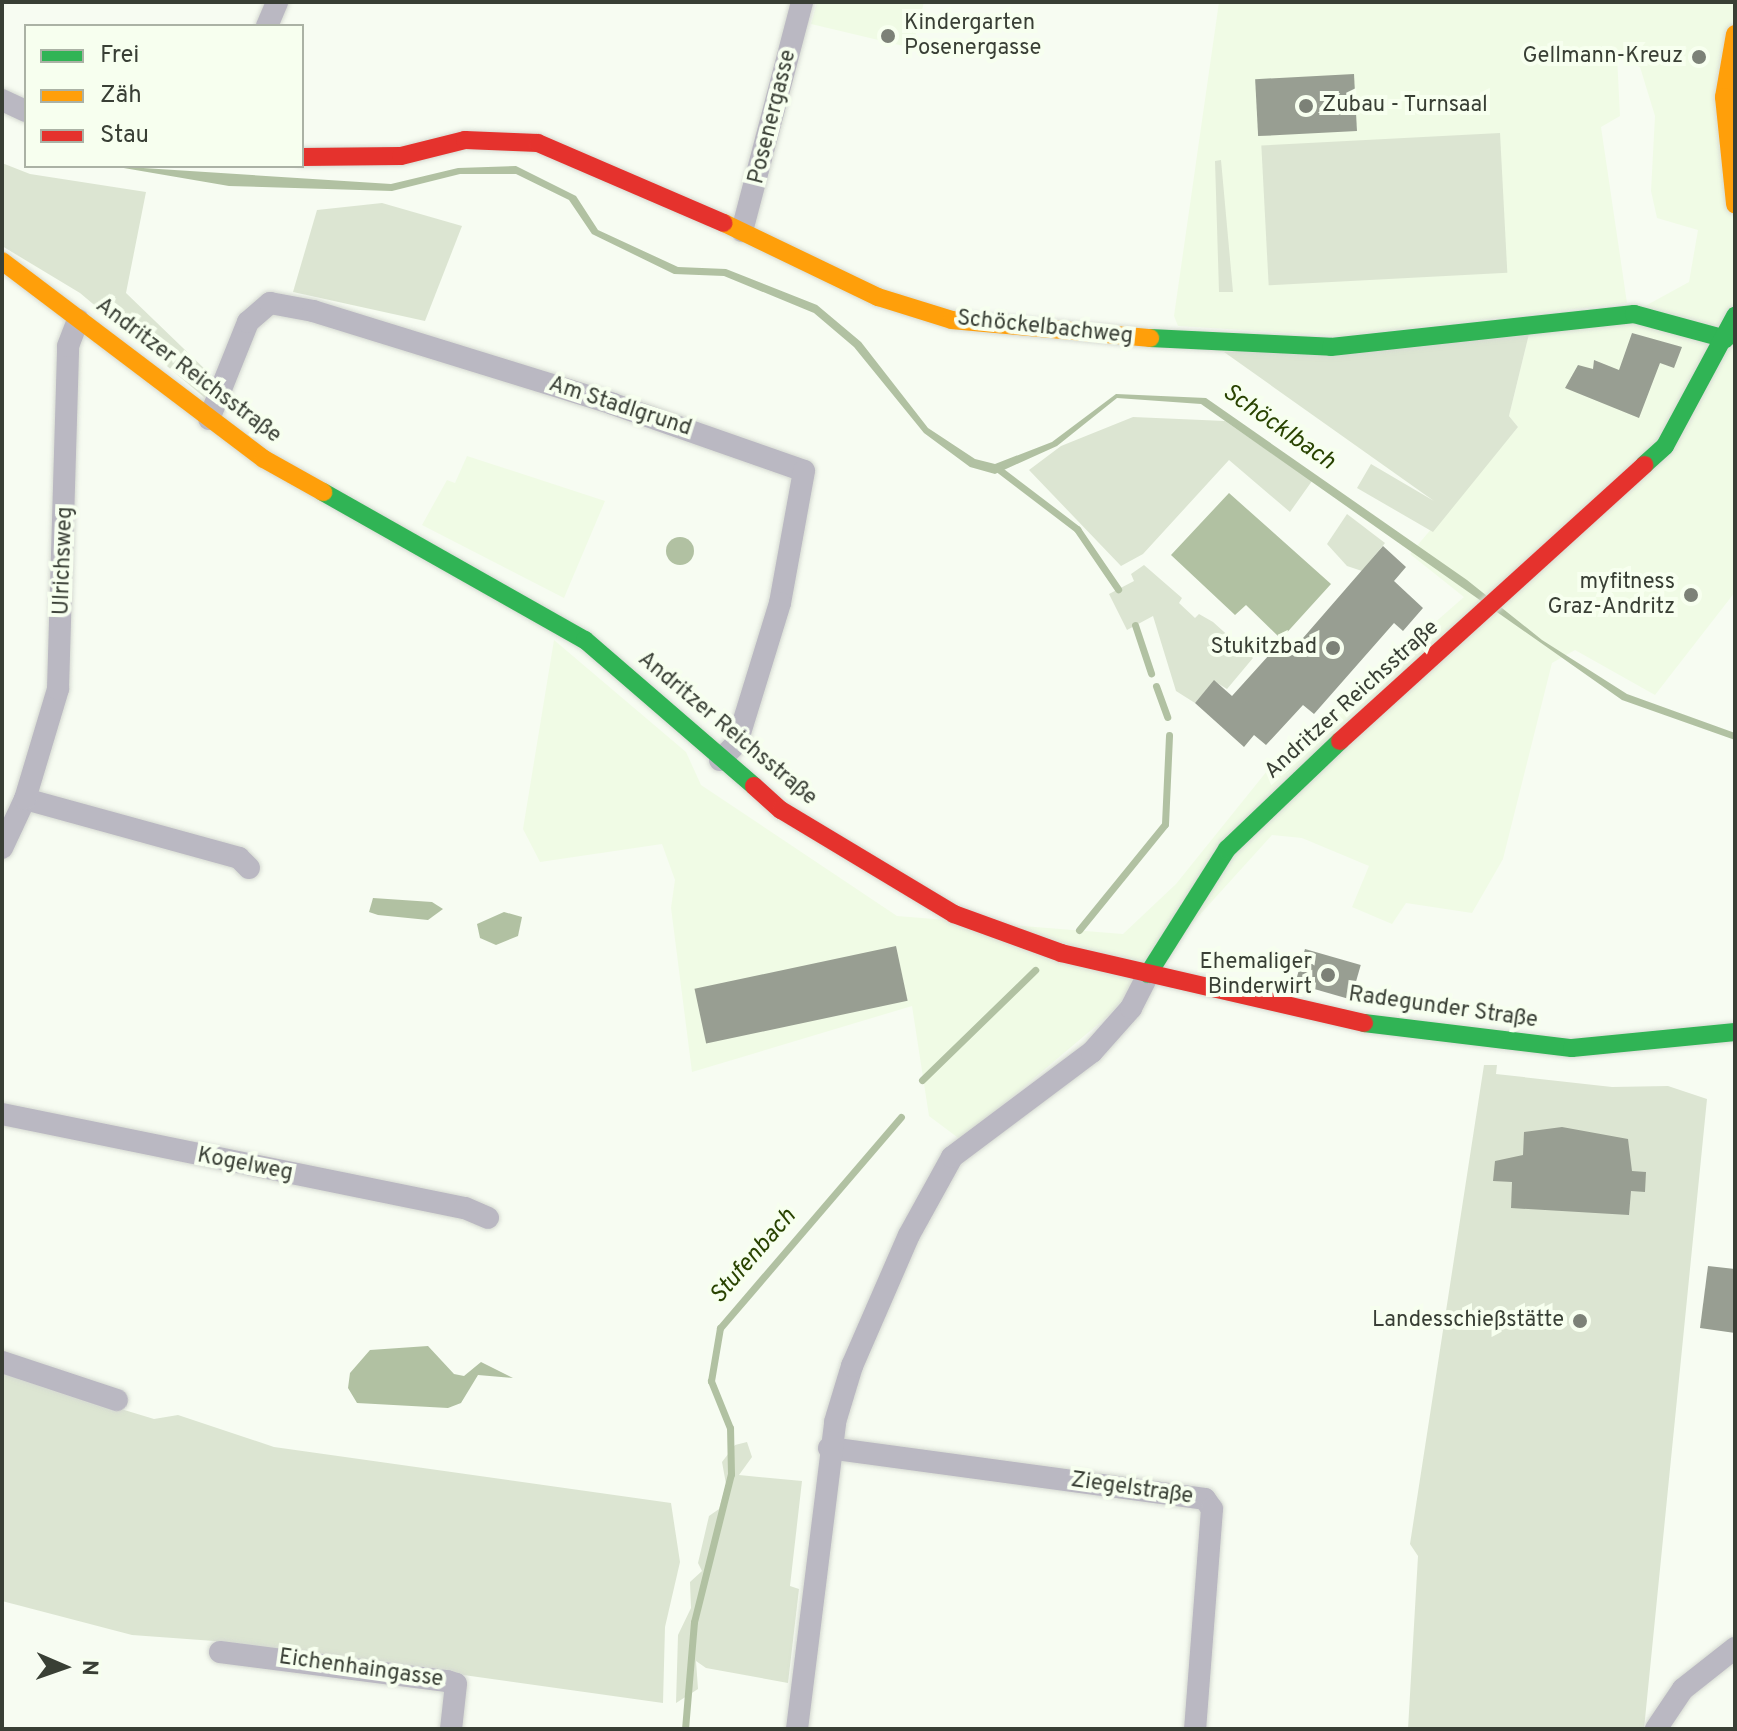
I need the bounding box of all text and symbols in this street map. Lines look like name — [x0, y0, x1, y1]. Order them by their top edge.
place label: Kindergarten Posenergasse — [904, 10, 1041, 62]
legend — [24, 24, 304, 168]
marker: Kindergarten Posenergasse — [879, 27, 897, 45]
text: Frei — [100, 41, 139, 71]
place label: Gellmann-Kreuz — [1522, 44, 1683, 70]
street label: Posenergasse — [744, 47, 802, 187]
marker: Gellmann-Kreuz — [1690, 48, 1708, 66]
text: Zäh — [100, 81, 142, 111]
place label: Zubau - Turnsaal — [1322, 93, 1489, 119]
marker: Zubau - Turnsaal — [1297, 97, 1315, 115]
text: Stau — [100, 121, 149, 151]
street label: Andritzer Reichsstraße — [90, 293, 286, 449]
street label: Schöckelbachweg — [956, 306, 1134, 350]
street label: Am Stadlgrund — [545, 372, 695, 442]
water label: Schöcklbach — [1216, 379, 1340, 477]
street label: Ulrichsweg — [49, 506, 79, 616]
place label: myfitness Graz-Andritz — [1548, 569, 1675, 620]
marker: myfitness Graz-Andritz — [1682, 586, 1700, 604]
street label: Andritzer Reichsstraße — [1259, 615, 1445, 785]
place label: Stukitzbad — [1210, 635, 1317, 661]
marker: Stukitzbad — [1324, 639, 1342, 657]
street label: Andritzer Reichsstraße — [632, 646, 822, 812]
place label: Ehemaliger Binderwirt — [1199, 949, 1312, 1000]
marker: Ehemaliger Binderwirt — [1319, 966, 1337, 984]
street label: Radegunder Straße — [1347, 982, 1539, 1034]
street label: Kogelweg — [195, 1143, 295, 1187]
water label: Stufenbach — [705, 1204, 803, 1310]
place label: Landesschießstätte — [1372, 1308, 1564, 1334]
marker: Landesschießstätte — [1571, 1312, 1589, 1330]
street label: Ziegelstraße — [1069, 1467, 1195, 1511]
north arrow — [24, 1627, 104, 1707]
street label: Eichenhaingasse — [277, 1644, 445, 1694]
text: N — [75, 1659, 102, 1676]

